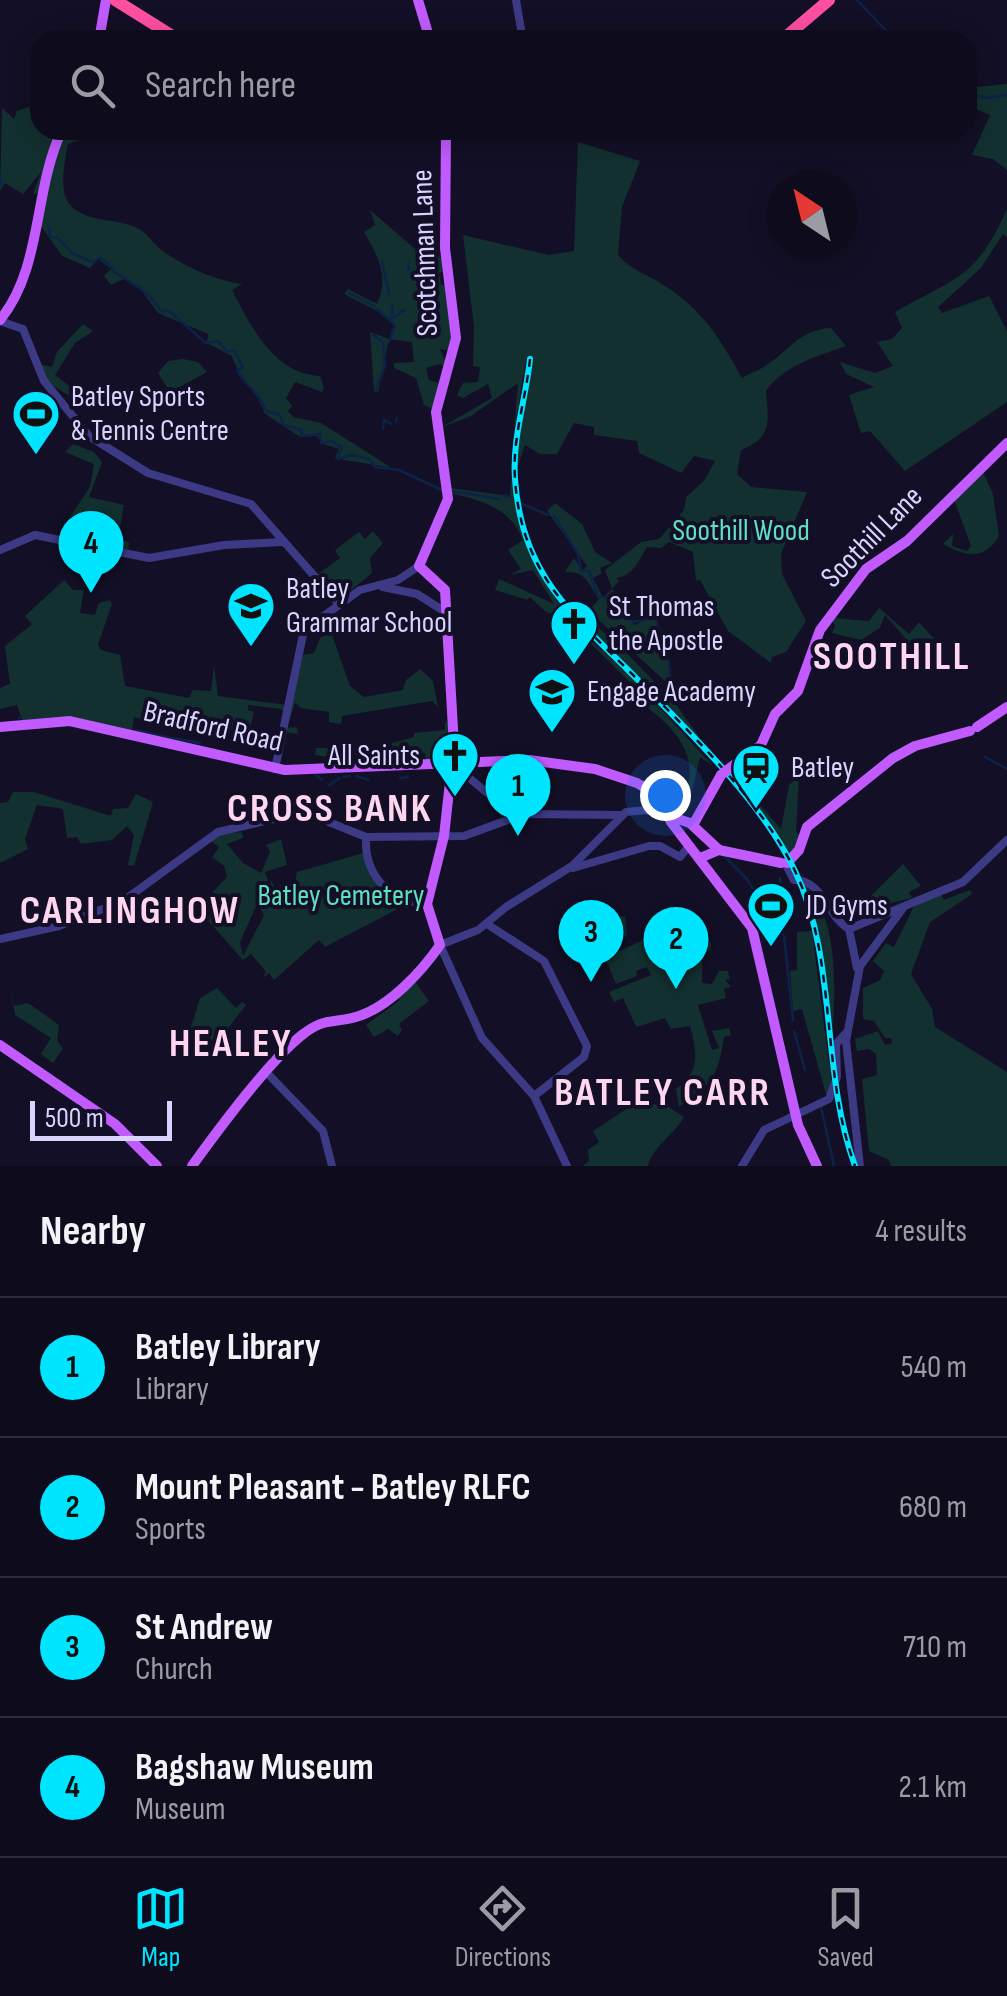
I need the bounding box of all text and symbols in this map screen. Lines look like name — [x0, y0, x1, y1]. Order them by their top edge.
search box — [30, 30, 977, 140]
icon: search — [65, 58, 120, 113]
text: Search here — [145, 63, 296, 108]
street label: Scotchman Lane — [404, 169, 446, 337]
north arrow — [767, 170, 857, 260]
place label: Batley Sports & Tennis Centre — [71, 379, 229, 449]
sports icon: Batley Sports & Tennis Centre — [10, 388, 62, 456]
street label: Soothill Lane — [814, 479, 930, 595]
pin: 4 — [58, 510, 124, 593]
park label: Soothill Wood — [672, 513, 810, 549]
place label: Batley Grammar School — [286, 571, 452, 641]
school or university icon: Batley Grammar School — [225, 580, 277, 648]
place label: St Thomas the Apostle — [609, 589, 724, 659]
church icon: St Thomas the Apostle — [548, 598, 600, 666]
district label: SOOTHILL — [813, 633, 971, 681]
school or university icon: Engage Academy — [526, 666, 578, 734]
place label: Engage Academy — [587, 674, 756, 710]
street label: Bradford Road — [140, 694, 286, 760]
church icon: All Saints — [429, 730, 481, 798]
place label: All Saints — [327, 738, 420, 774]
station icon: Batley — [730, 742, 782, 810]
place label: Batley — [791, 750, 855, 786]
pin: 1 — [486, 754, 550, 836]
your location — [640, 770, 691, 821]
district label: CROSS BANK — [227, 785, 433, 833]
park label: Batley Cemetery — [258, 878, 425, 914]
sports icon: JD Gyms — [745, 880, 797, 948]
district label: CARLINGHOW — [20, 887, 240, 935]
place label: JD Gyms — [805, 888, 888, 924]
pin: 3 — [558, 900, 624, 982]
pin: 2 — [644, 906, 708, 989]
district label: HEALEY — [169, 1020, 293, 1068]
district label: BATLEY CARR — [554, 1069, 772, 1117]
scale bar — [30, 1096, 172, 1140]
text: 500 m — [45, 1102, 104, 1135]
text: Nearby — [40, 1206, 146, 1257]
text: 4 results — [875, 1212, 967, 1251]
text: Batley Library — [135, 1325, 321, 1370]
text: 1 — [66, 1348, 79, 1387]
text: 540 m — [901, 1348, 967, 1387]
text: Library — [135, 1370, 209, 1409]
text: Mount Pleasant - Batley RLFC — [135, 1465, 531, 1510]
text: 2 — [65, 1488, 80, 1527]
text: 680 m — [899, 1488, 967, 1527]
text: Sports — [135, 1510, 206, 1549]
text: St Andrew — [135, 1605, 273, 1650]
text: 3 — [65, 1628, 80, 1667]
text: 710 m — [903, 1628, 967, 1667]
text: Church — [135, 1650, 213, 1689]
text: Bagshaw Museum — [135, 1745, 374, 1790]
text: 4 — [65, 1768, 80, 1807]
text: 2.1 km — [898, 1768, 967, 1807]
text: Museum — [135, 1790, 226, 1829]
tab: Map — [133, 1881, 188, 1974]
tab: Directions — [455, 1881, 551, 1974]
tab: Saved — [818, 1881, 874, 1974]

